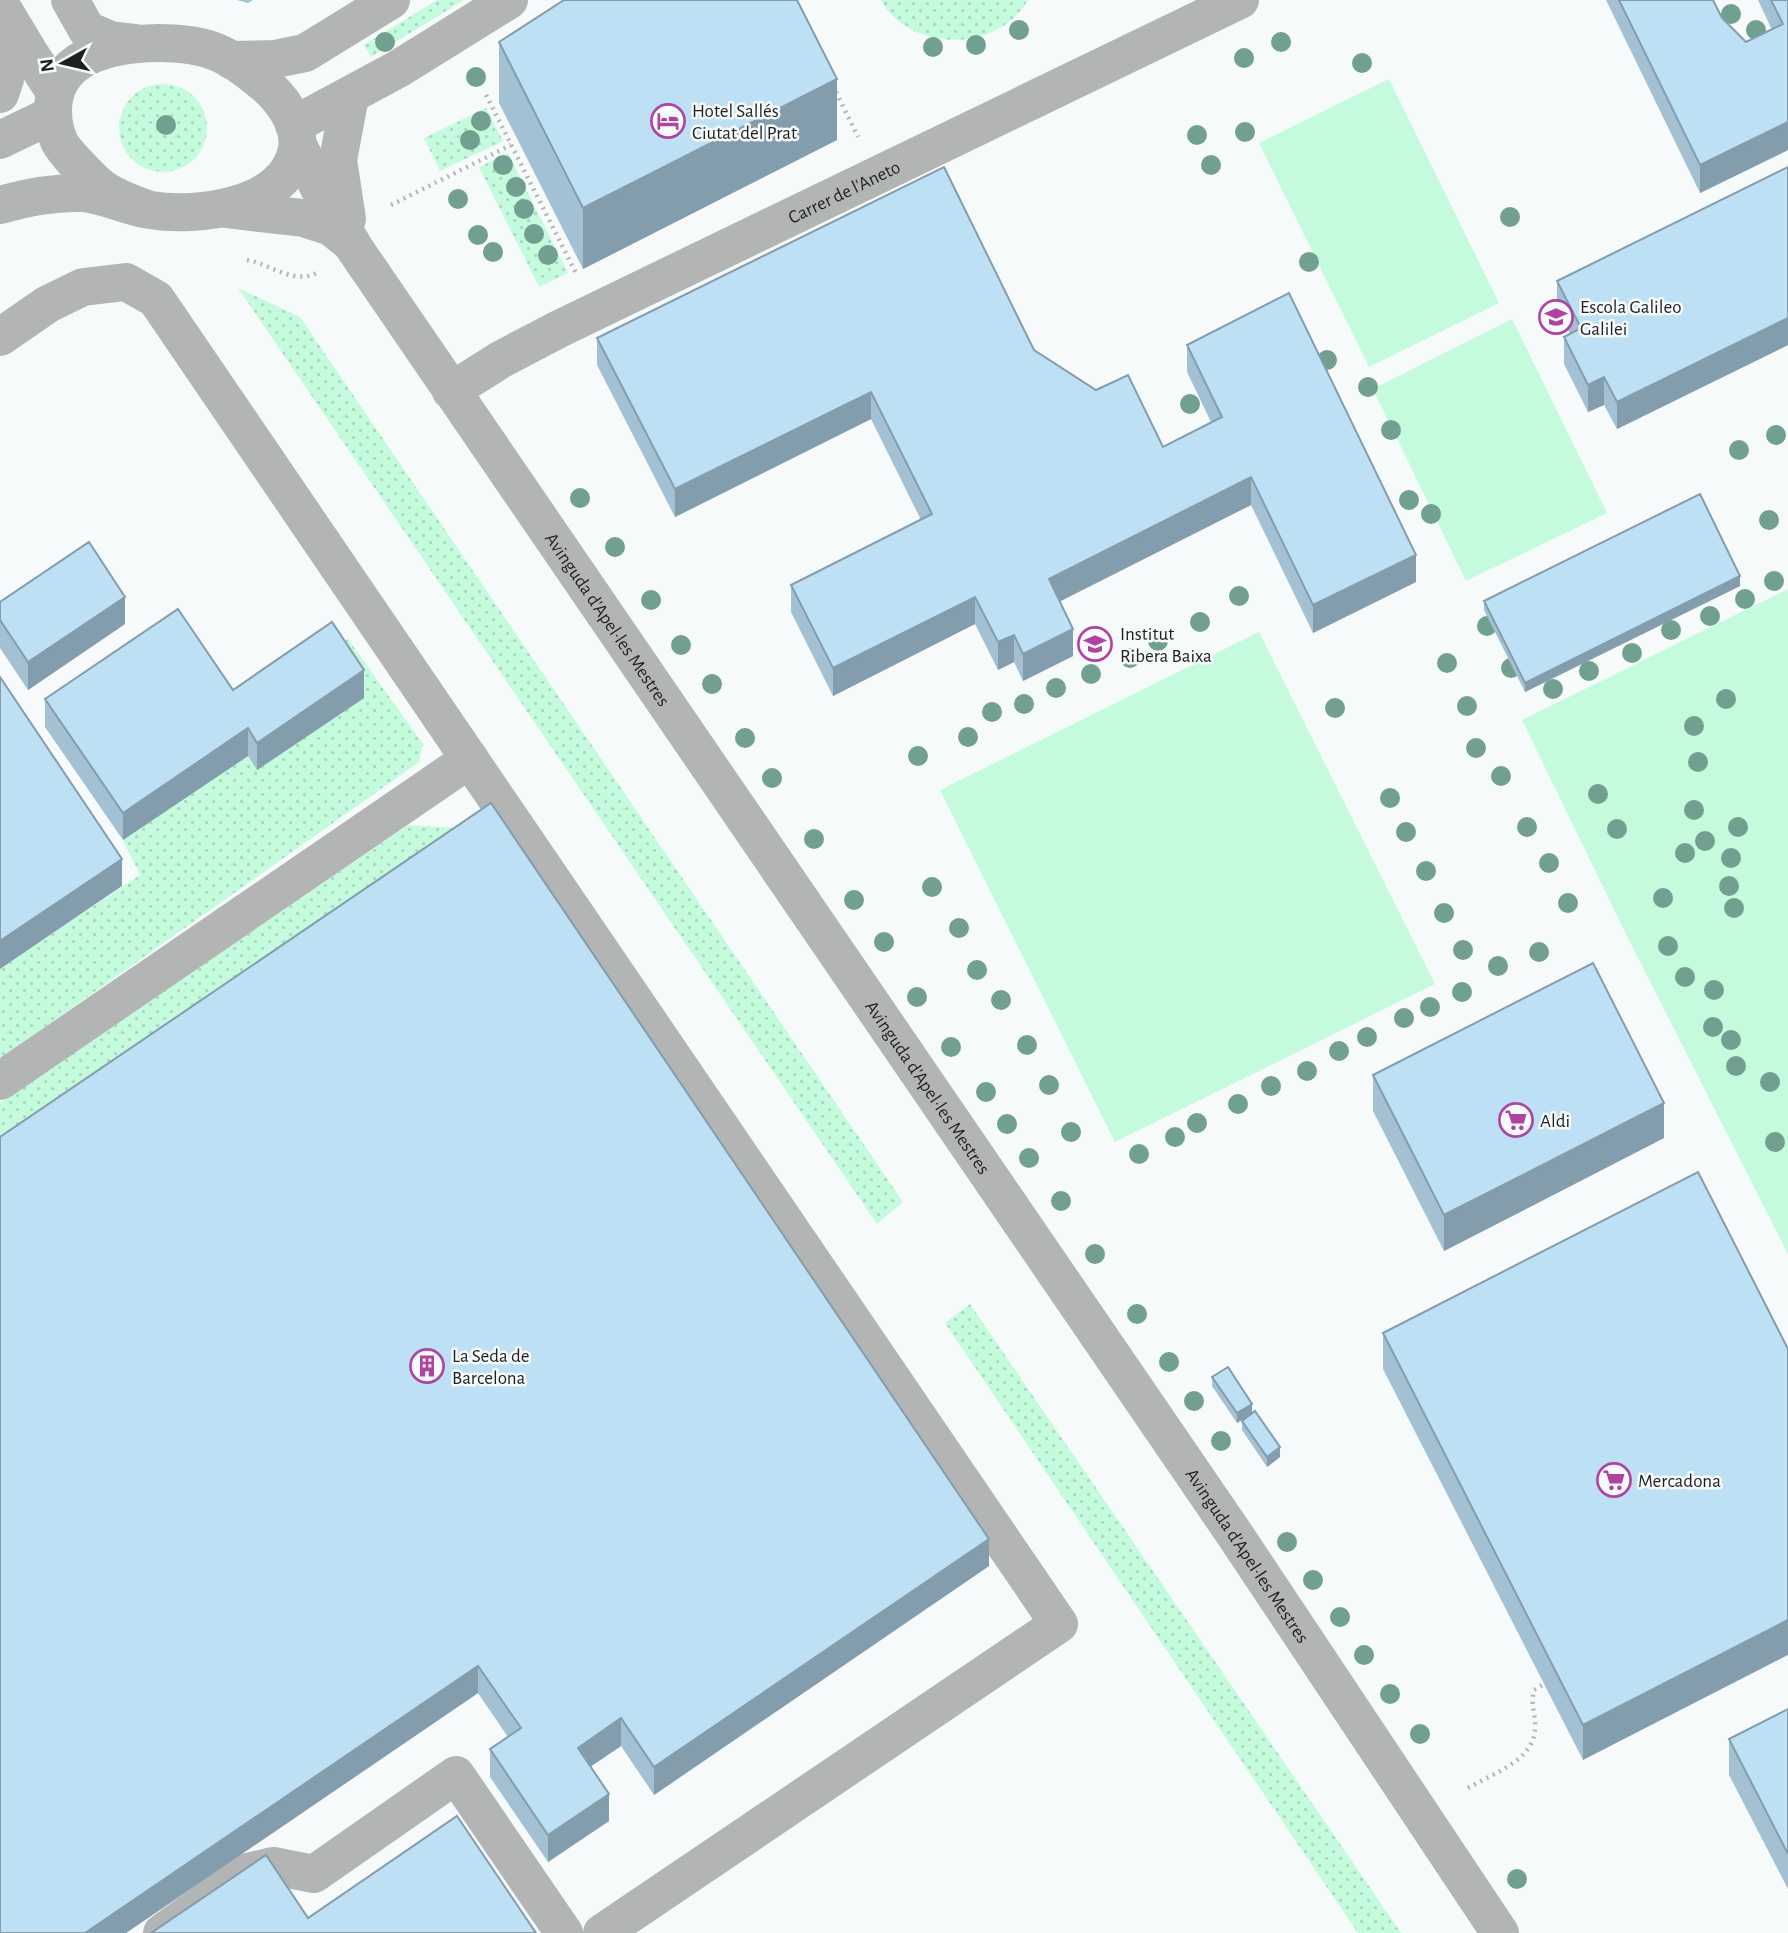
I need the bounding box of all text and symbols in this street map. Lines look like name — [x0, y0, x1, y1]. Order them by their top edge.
north arrow — [28, 28, 98, 98]
text: N — [37, 57, 58, 73]
hotel icon: Hotel Sallés Ciutat del Prat — [649, 102, 687, 140]
place label: Hotel Sallés Ciutat del Prat — [692, 102, 797, 143]
street label: Carrer de l'Aneto — [786, 158, 903, 228]
school or university icon: Escola Galileo Galilei — [1537, 298, 1575, 336]
place label: Escola Galileo Galilei — [1580, 298, 1682, 339]
street label: Avinguda d'Apel·les Mestres — [541, 530, 673, 710]
school or university icon: Institut Ribera Baixa — [1076, 625, 1114, 663]
place label: Institut Ribera Baixa — [1120, 625, 1212, 666]
street label: Avinguda d'Apel·les Mestres — [861, 997, 993, 1178]
supermarket icon: Aldi — [1497, 1101, 1535, 1139]
place label: Aldi — [1540, 1112, 1570, 1131]
building icon: La Seda de Barcelona — [408, 1347, 446, 1385]
place label: La Seda de Barcelona — [452, 1347, 530, 1388]
supermarket icon: Mercadona — [1595, 1461, 1633, 1499]
street label: Avinguda d'Apel·les Mestres — [1181, 1465, 1312, 1647]
place label: Mercadona — [1638, 1472, 1721, 1491]

